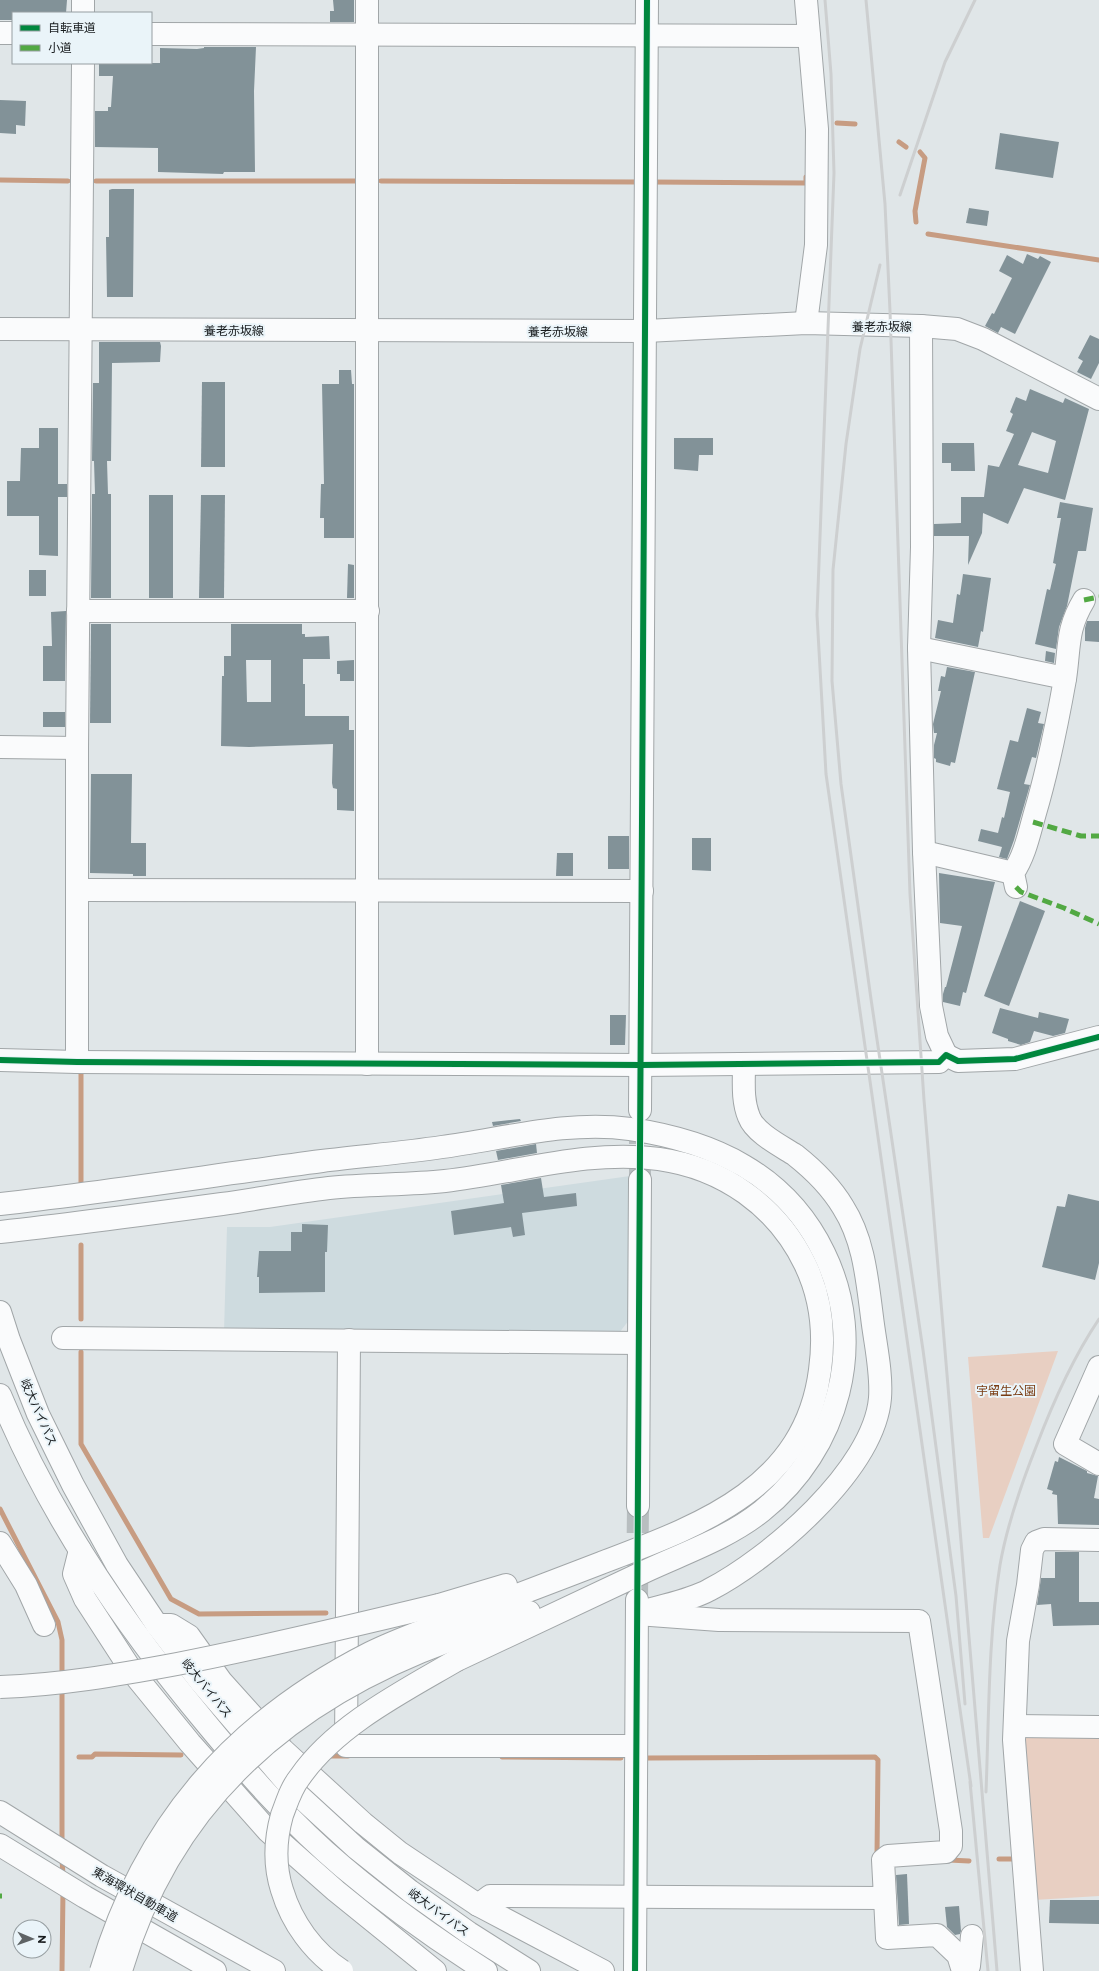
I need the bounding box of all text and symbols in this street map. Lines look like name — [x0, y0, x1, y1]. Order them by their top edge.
legend — [12, 12, 152, 64]
text: 自転車道 — [48, 20, 96, 35]
text: 小道 — [48, 40, 72, 55]
street label: 養老赤坂線 — [852, 319, 912, 334]
street label: 養老赤坂線 — [204, 323, 264, 338]
street label: 養老赤坂線 — [528, 324, 588, 339]
street label: 岐大バイパス — [18, 1376, 60, 1448]
park label: 宇留生公園 — [976, 1383, 1036, 1398]
street label: 岐大バイパス — [179, 1655, 235, 1721]
street label: 東海環状自動車道 — [90, 1864, 180, 1924]
street label: 岐大バイパス — [406, 1885, 472, 1939]
north arrow — [12, 1919, 52, 1959]
text: N — [35, 1935, 49, 1944]

